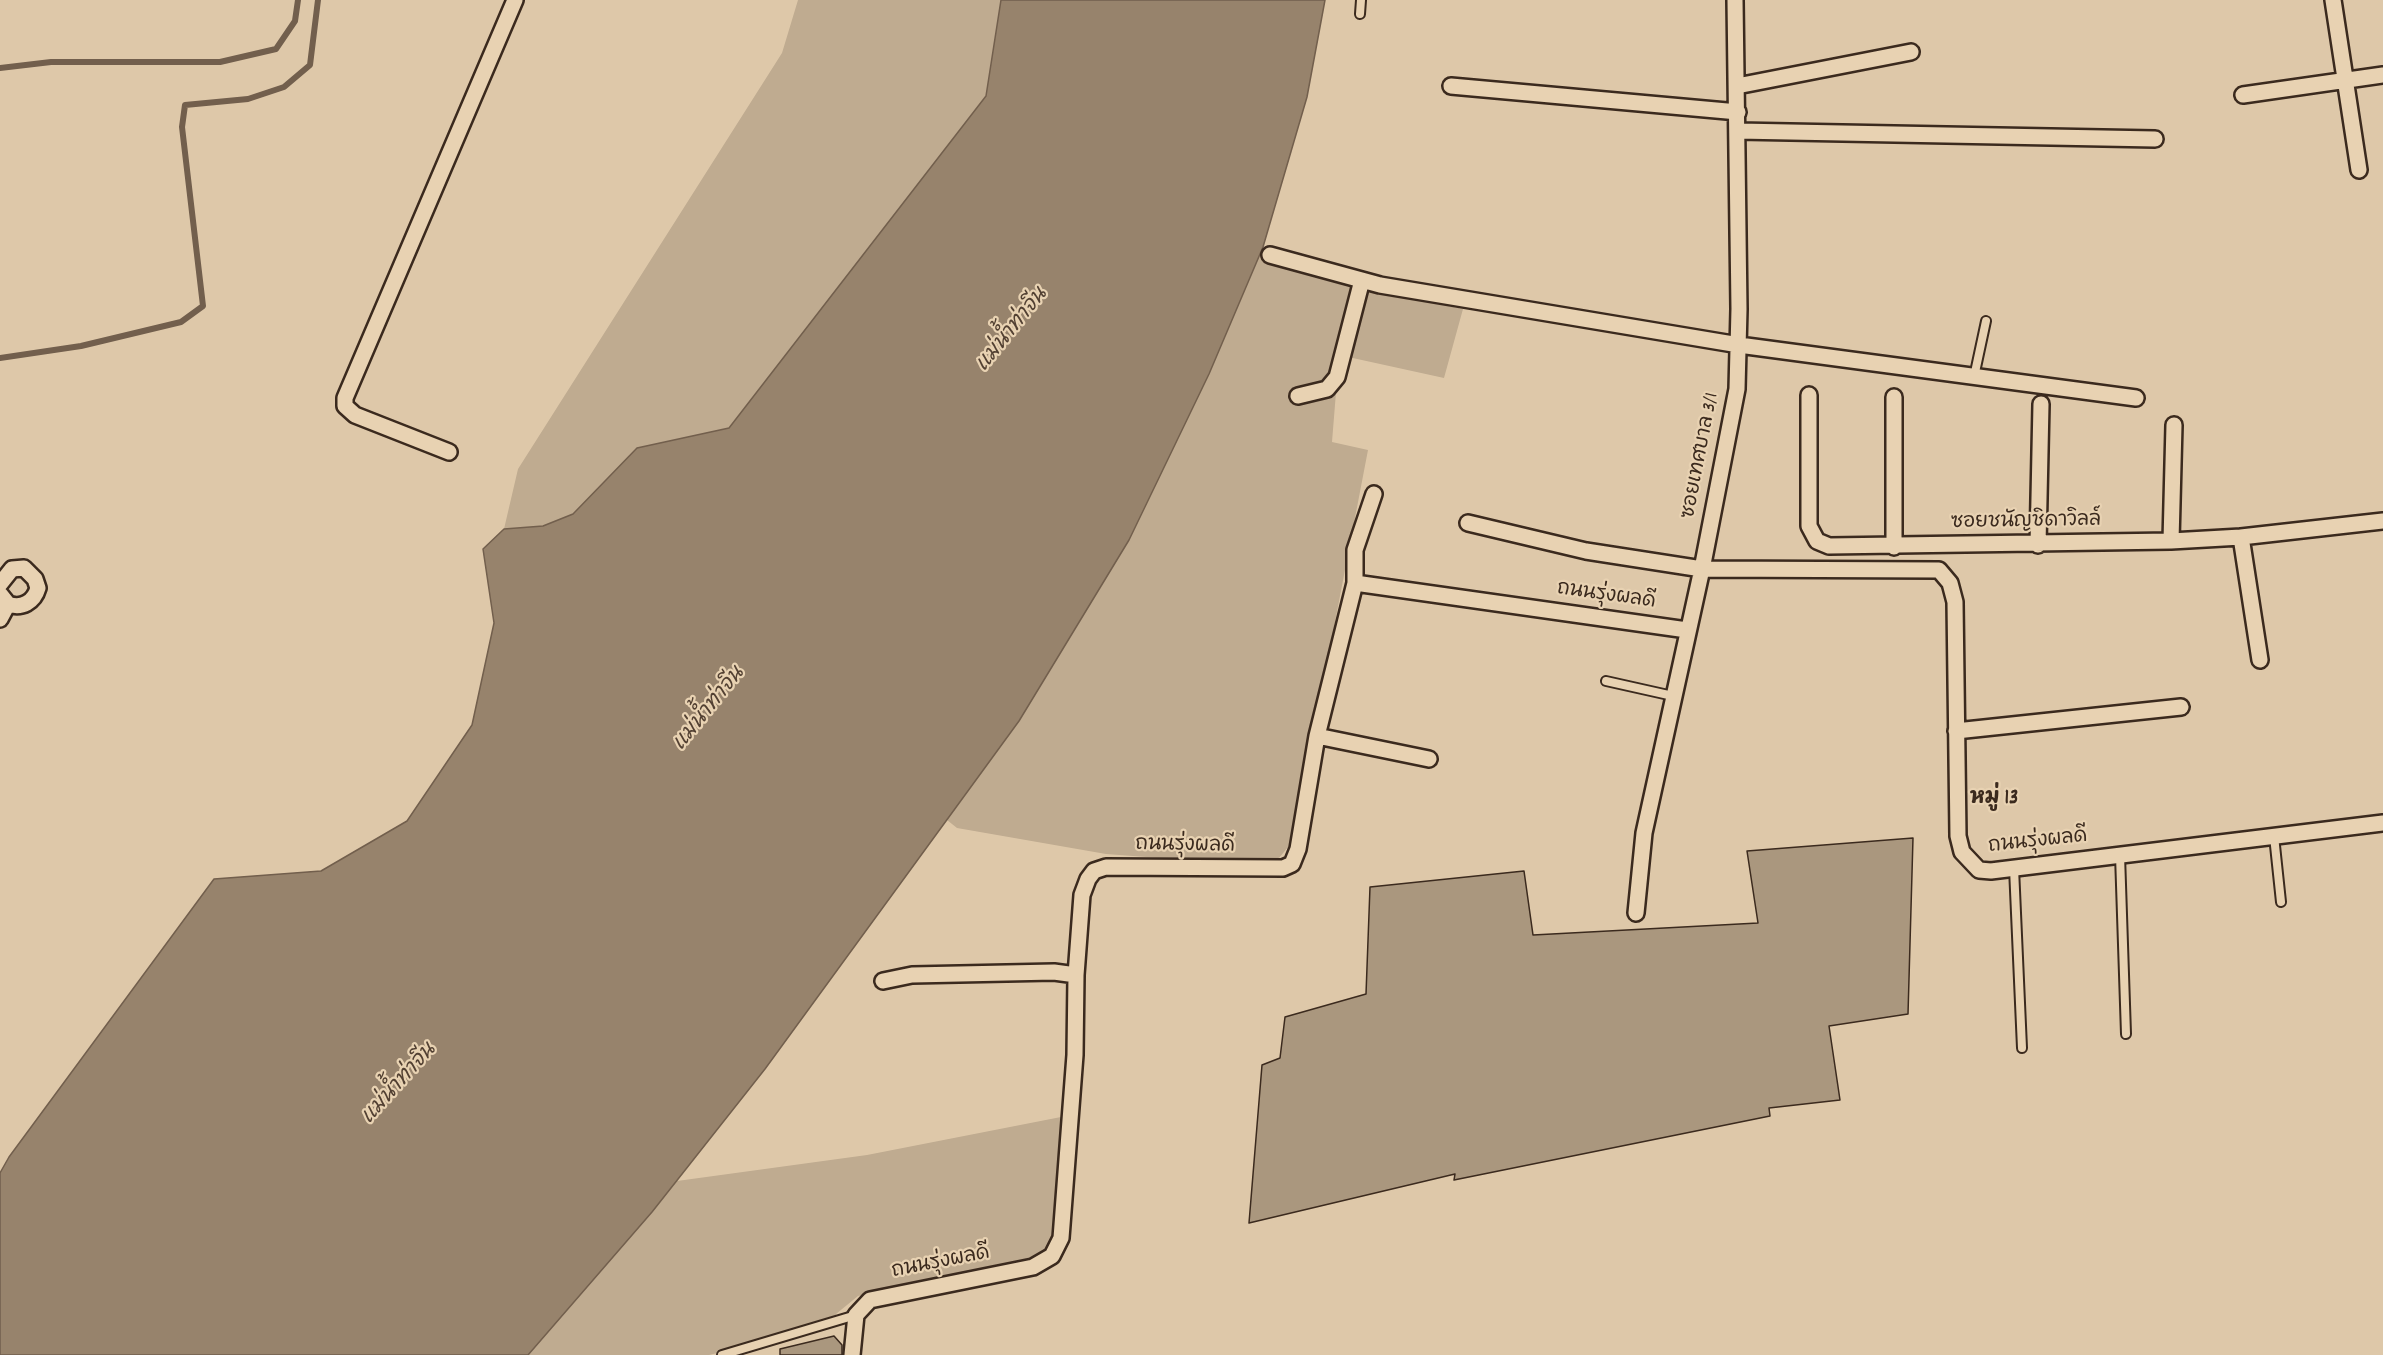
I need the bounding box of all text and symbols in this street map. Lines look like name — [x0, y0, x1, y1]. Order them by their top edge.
water label: แม่น้ำท่าจีน — [972, 284, 1054, 378]
street label: ซอยเทศบาล 3/1 — [1678, 391, 1726, 521]
street label: ซอยชนัญชิดาวิลล์ — [1951, 510, 2101, 536]
street label: ถนนรุ่งผลดี — [1555, 578, 1657, 616]
water label: แม่น้ำท่าจีน — [669, 663, 751, 757]
district label: หมู่ 13 — [1970, 787, 2018, 813]
street label: ถนนรุ่งผลดี — [1987, 826, 2089, 860]
street label: ถนนรุ่งผลดี — [1135, 834, 1235, 860]
water label: แม่น้ำท่าจีน — [357, 1039, 443, 1131]
street label: ถนนรุ่งผลดี — [890, 1243, 992, 1285]

